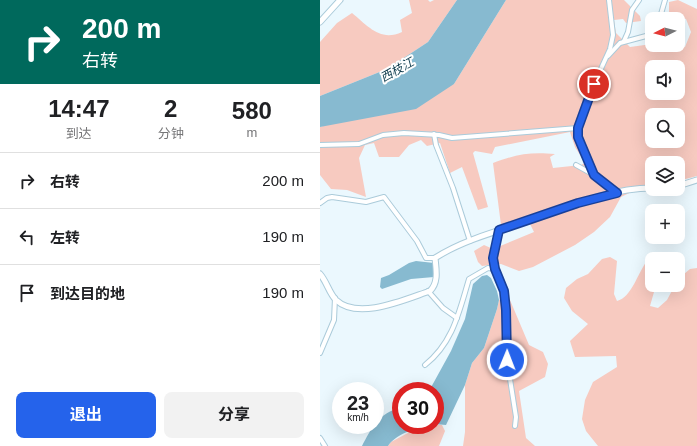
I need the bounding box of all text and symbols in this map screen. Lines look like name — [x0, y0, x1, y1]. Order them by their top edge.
north arrow — [645, 12, 685, 52]
map controls — [645, 12, 685, 292]
text: 200 m — [82, 13, 161, 44]
icon: right — [16, 16, 68, 68]
text: 右转 — [82, 51, 118, 71]
water label: 西枝江 — [378, 54, 418, 85]
button: sound — [645, 60, 685, 100]
pin — [577, 67, 611, 101]
icon: arrive — [583, 73, 605, 95]
text: 14:47 — [48, 95, 110, 122]
text: 2 — [164, 95, 177, 122]
text: 580 — [232, 97, 272, 124]
button: search — [645, 108, 685, 148]
text: m — [246, 125, 257, 140]
text: 到达 — [66, 126, 92, 141]
text: 分钟 — [158, 126, 184, 141]
button: layers — [645, 156, 685, 196]
icon: right — [16, 170, 38, 192]
text: 200 m — [262, 172, 304, 189]
text: 右转 — [50, 173, 80, 190]
button: + — [645, 204, 685, 244]
icon: left — [16, 226, 38, 248]
text: 190 m — [262, 228, 304, 245]
text: 左转 — [50, 229, 80, 246]
button: − — [645, 252, 685, 292]
icon: arrive — [16, 282, 38, 304]
text: 190 m — [262, 284, 304, 301]
text: 到达目的地 — [50, 285, 125, 302]
position arrow — [486, 339, 528, 381]
speed limit sign: 30 — [392, 382, 444, 434]
button: 退出 — [16, 392, 156, 438]
button: 分享 — [164, 392, 304, 438]
text: 23 — [347, 392, 369, 414]
text: km/h — [347, 412, 369, 423]

